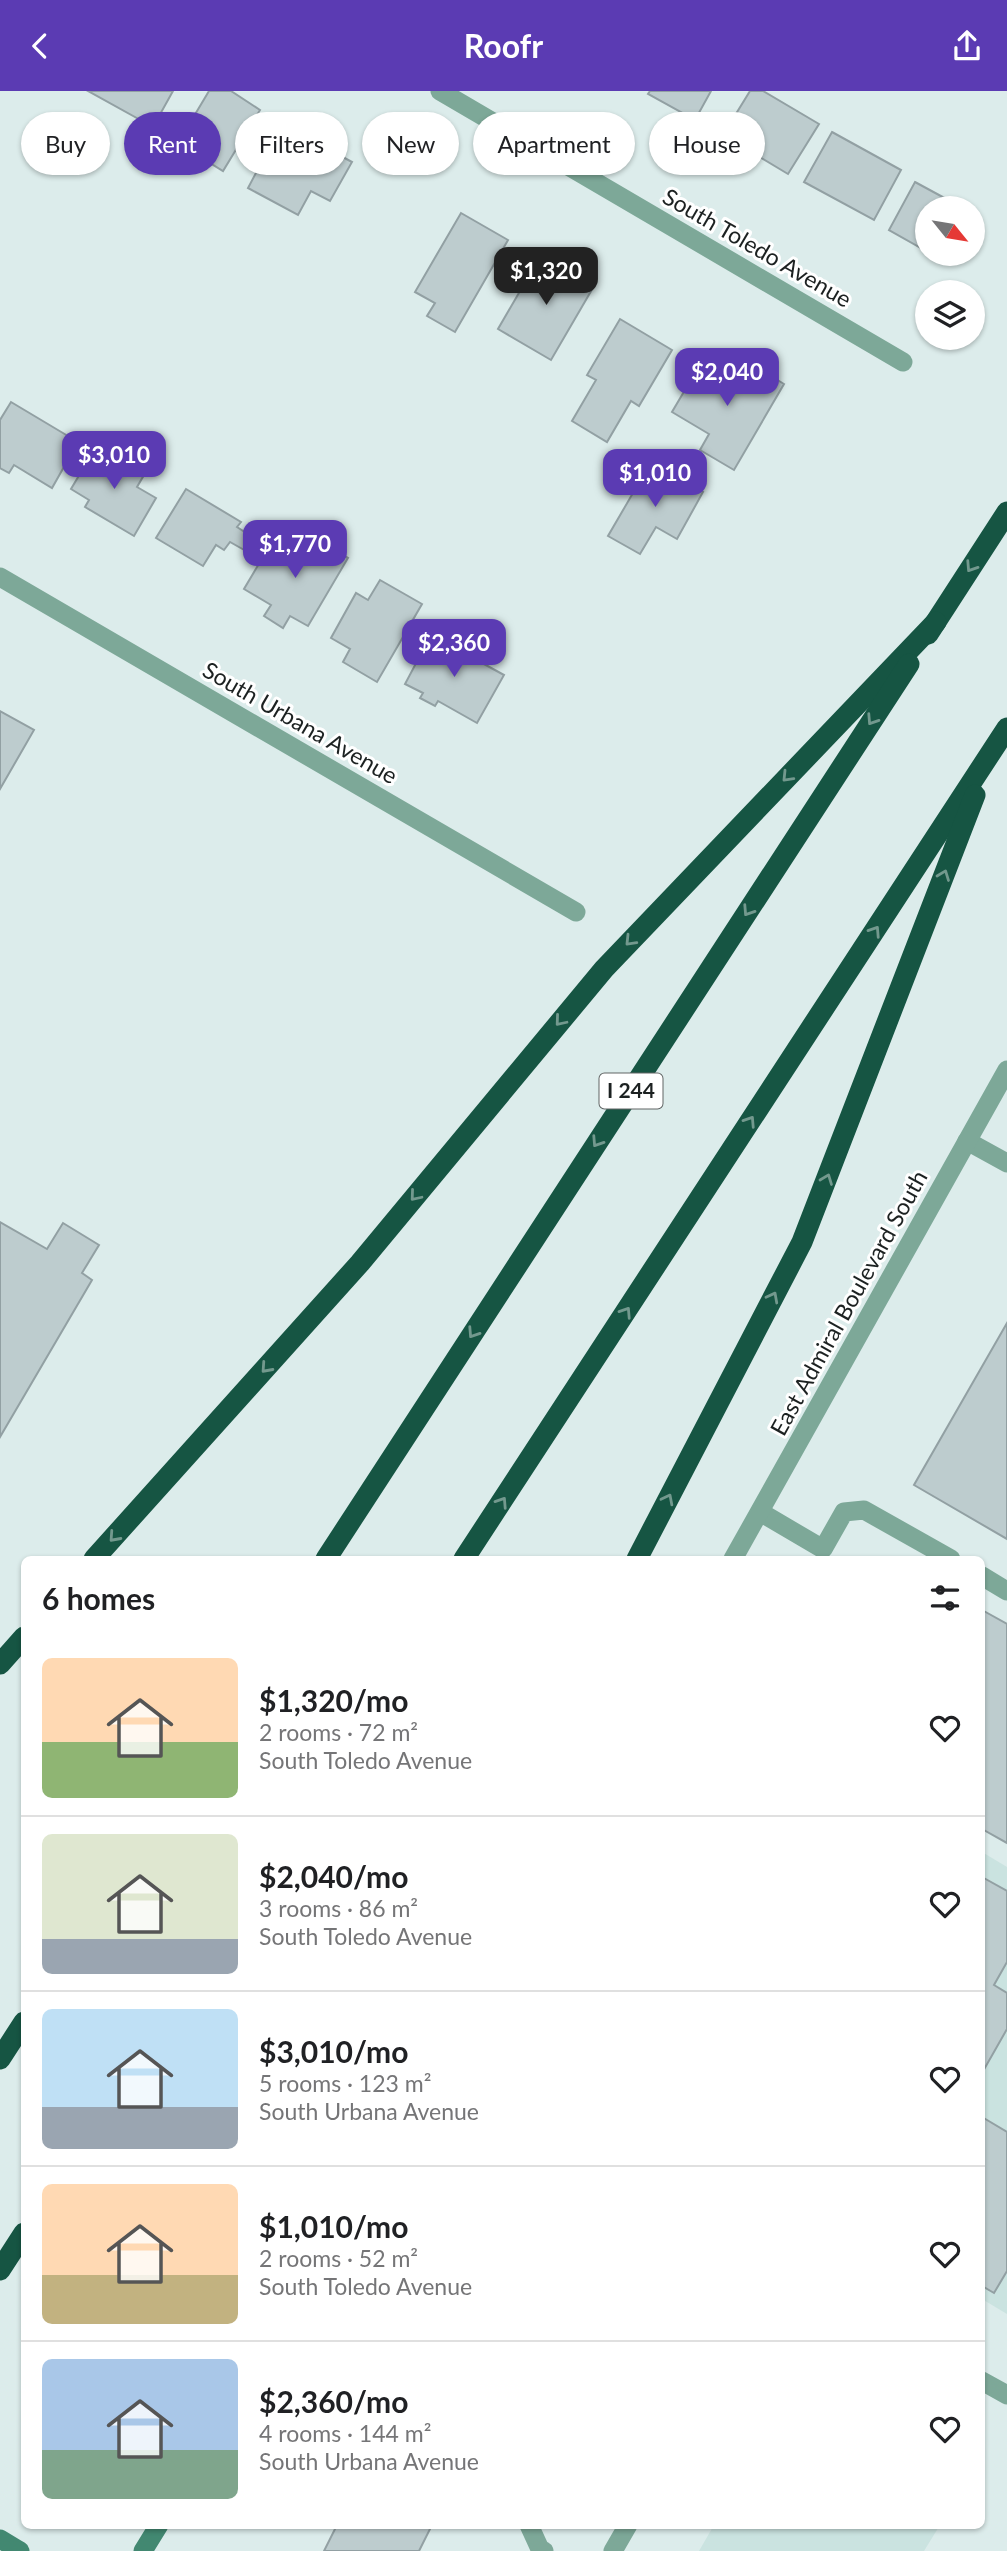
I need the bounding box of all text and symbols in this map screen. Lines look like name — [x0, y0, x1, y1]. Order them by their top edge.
text: Roofr — [464, 26, 543, 65]
icon: back — [21, 27, 59, 65]
icon: share — [948, 27, 986, 65]
chip: Buy — [21, 112, 110, 175]
chip: Rent — [124, 112, 221, 175]
chip: Filters — [235, 112, 348, 175]
chip: New — [362, 112, 459, 175]
chip: Apartment — [473, 112, 635, 175]
chip: House — [649, 112, 765, 175]
street label: South Toledo Avenue — [658, 182, 857, 313]
north arrow — [915, 196, 985, 266]
map controls — [915, 196, 985, 350]
pin: $1,320 — [489, 247, 603, 307]
text: $1,320 — [510, 256, 582, 284]
button: layers — [915, 280, 985, 350]
pin: $2,040 — [670, 349, 784, 408]
text: $2,040 — [691, 357, 763, 385]
pin: $3,010 — [57, 431, 171, 491]
text: $3,010 — [78, 440, 150, 468]
pin: $1,010 — [598, 449, 712, 509]
text: $1,010 — [619, 458, 691, 486]
pin: $1,770 — [238, 521, 352, 580]
text: $1,770 — [259, 529, 331, 557]
one-way arrow — [967, 559, 980, 572]
pin: $2,360 — [397, 619, 511, 679]
text: $2,360 — [418, 628, 490, 656]
street label: South Urbana Avenue — [198, 655, 403, 789]
one-way arrow — [868, 712, 880, 725]
one-way arrow — [783, 769, 795, 782]
one-way arrow — [935, 869, 949, 881]
one-way arrow — [744, 903, 756, 916]
one-way arrow — [867, 925, 880, 938]
one-way arrow — [625, 933, 638, 946]
one-way arrow — [556, 1013, 568, 1026]
road number: I 244 — [600, 1073, 662, 1109]
one-way arrow — [742, 1116, 755, 1129]
one-way arrow — [592, 1135, 605, 1148]
street label: East Admiral Boulevard South — [764, 1165, 933, 1440]
one-way arrow — [818, 1173, 832, 1185]
one-way arrow — [411, 1188, 423, 1201]
one-way arrow — [765, 1292, 779, 1304]
one-way arrow — [618, 1306, 631, 1319]
one-way arrow — [469, 1325, 481, 1338]
one-way arrow — [262, 1360, 274, 1373]
one-way arrow — [659, 1493, 673, 1506]
one-way arrow — [493, 1497, 506, 1510]
one-way arrow — [110, 1529, 122, 1542]
icon: filters — [926, 1579, 964, 1617]
text: 6 homes — [42, 1580, 155, 1616]
text: $1,320/mo — [259, 1682, 408, 1718]
icon: home — [98, 1686, 182, 1770]
icon: heart — [926, 1709, 964, 1747]
text: 2 rooms · 72 m² — [259, 1718, 418, 1746]
text: South Toledo Avenue — [259, 1746, 472, 1774]
text: $2,040/mo — [259, 1858, 408, 1894]
icon: home — [98, 1862, 182, 1946]
icon: heart — [926, 1885, 964, 1923]
text: 3 rooms · 86 m² — [259, 1894, 418, 1922]
text: South Toledo Avenue — [259, 1922, 472, 1950]
text: $3,010/mo — [259, 2033, 408, 2069]
icon: home — [98, 2037, 182, 2121]
icon: heart — [926, 2060, 964, 2098]
text: 5 rooms · 123 m² — [259, 2069, 431, 2097]
text: South Urbana Avenue — [259, 2097, 479, 2125]
text: $1,010/mo — [259, 2208, 408, 2244]
icon: home — [98, 2212, 182, 2296]
icon: heart — [926, 2235, 964, 2273]
text: 2 rooms · 52 m² — [259, 2244, 418, 2272]
text: South Toledo Avenue — [259, 2272, 472, 2300]
text: $2,360/mo — [259, 2383, 408, 2419]
icon: home — [98, 2387, 182, 2471]
icon: heart — [926, 2410, 964, 2448]
text: 4 rooms · 144 m² — [259, 2419, 431, 2447]
text: South Urbana Avenue — [259, 2447, 479, 2475]

